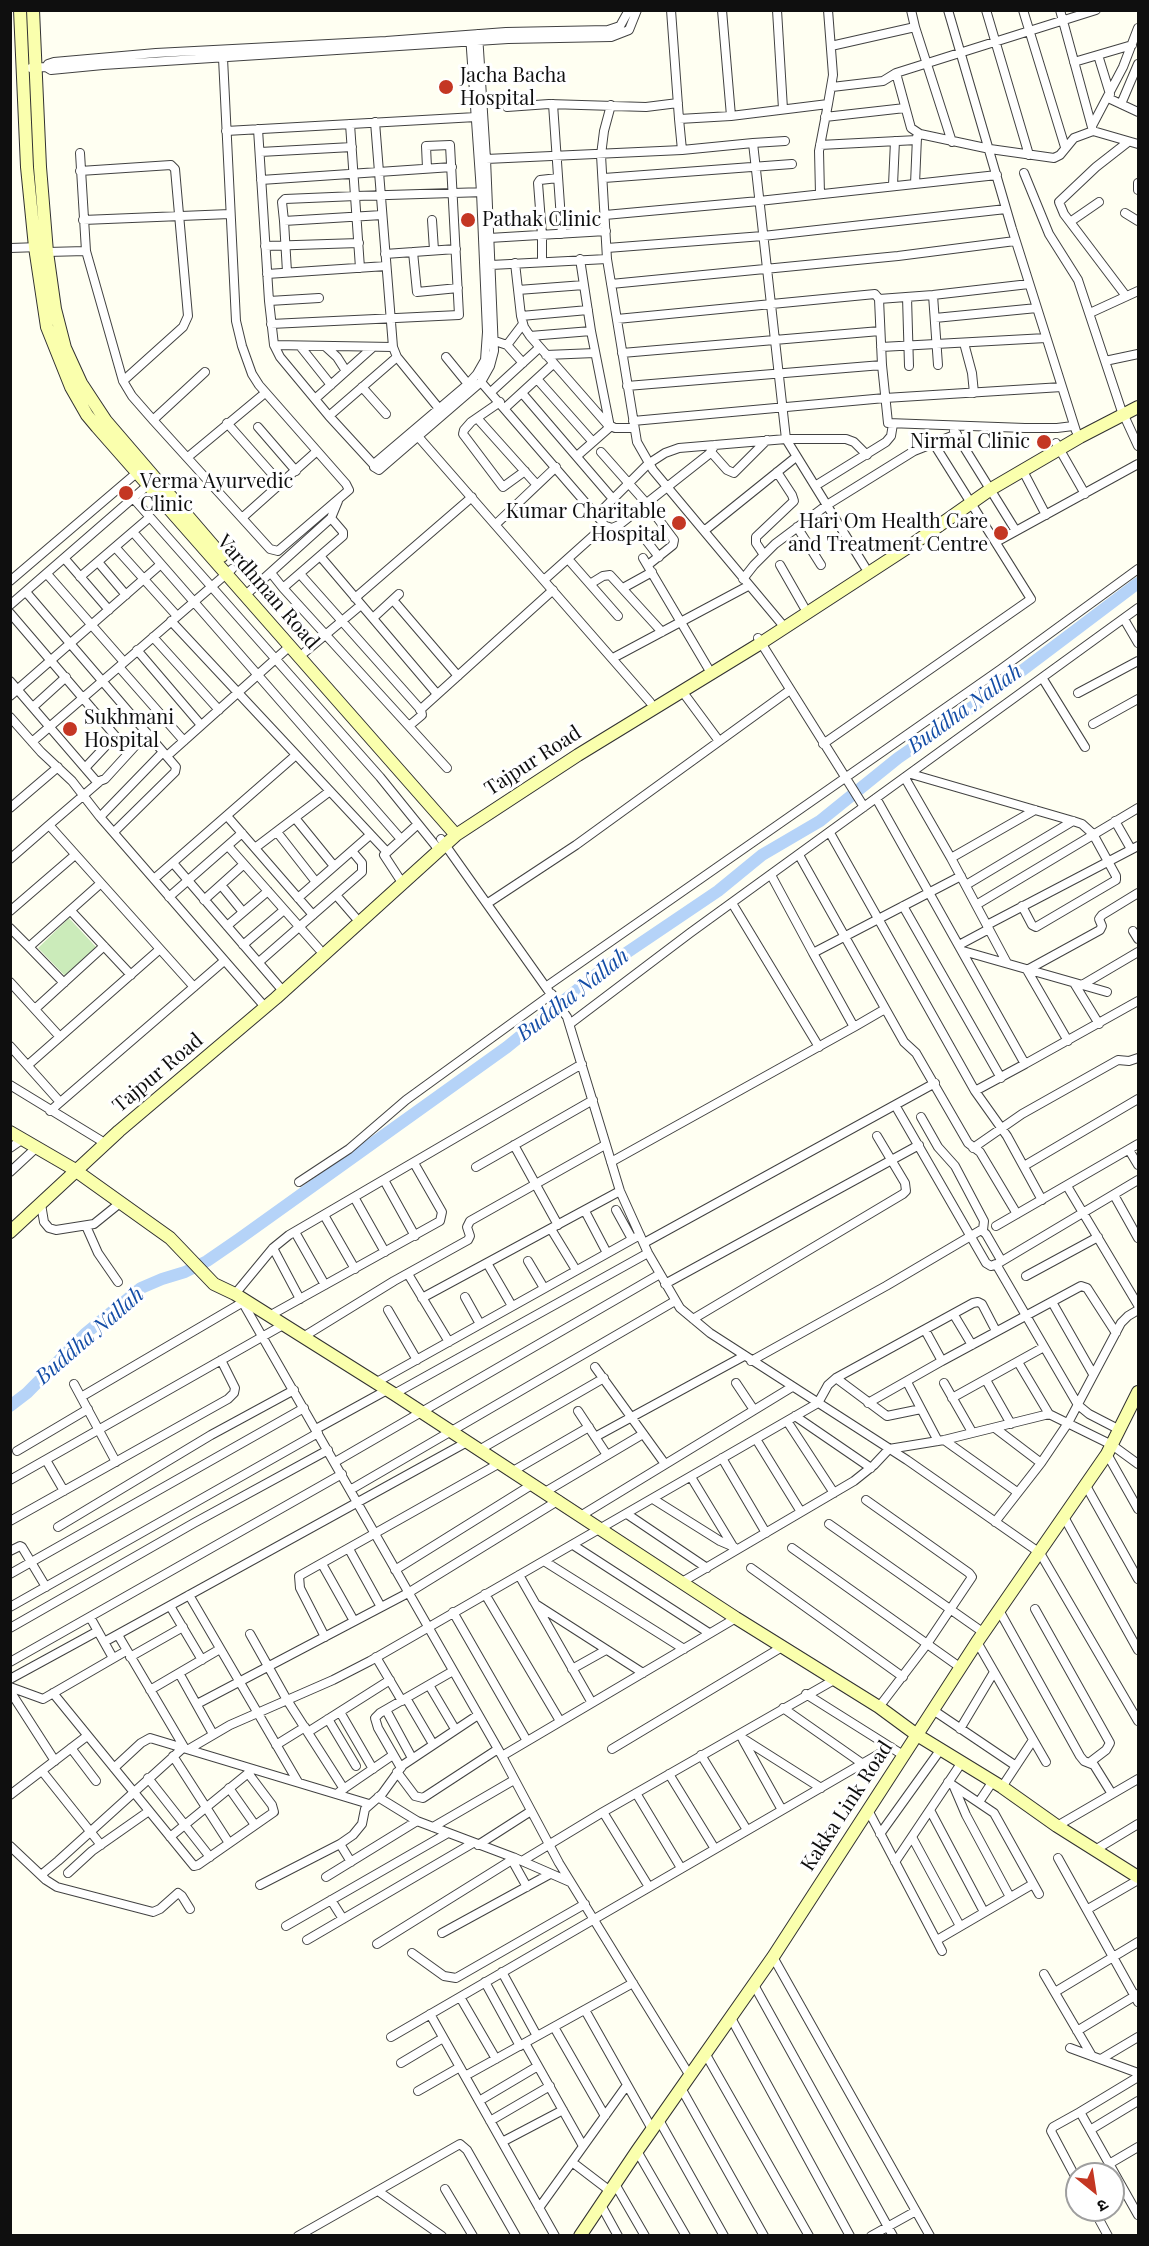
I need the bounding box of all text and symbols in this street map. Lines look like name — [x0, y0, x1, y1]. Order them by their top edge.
place label: Jacha Bacha Hospital — [460, 64, 566, 111]
marker: Jacha Bacha Hospital — [437, 78, 455, 96]
place label: Pathak Clinic — [482, 208, 601, 232]
marker: Pathak Clinic — [459, 211, 477, 229]
place label: Nirmal Clinic — [910, 430, 1030, 454]
marker: Nirmal Clinic — [1035, 433, 1053, 451]
place label: Verma Ayurvedic Clinic — [140, 470, 293, 517]
marker: Verma Ayurvedic Clinic — [117, 484, 135, 502]
place label: Kumar Charitable Hospital — [506, 500, 666, 547]
place label: Hari Om Health Care and Treatment Centre — [788, 510, 988, 557]
marker: Kumar Charitable Hospital — [670, 514, 688, 532]
marker: Hari Om Health Care and Treatment Centre — [992, 524, 1010, 542]
street label: Vardhman Road — [212, 530, 324, 654]
water label: Buddha Nallah — [903, 659, 1027, 759]
place label: Sukhmani Hospital — [84, 706, 174, 753]
marker: Sukhmani Hospital — [61, 720, 79, 738]
street label: Tajpur Road — [480, 721, 586, 801]
water label: Buddha Nallah — [512, 943, 634, 1047]
street label: Tajpur Road — [108, 1028, 208, 1118]
water label: Buddha Nallah — [31, 1282, 149, 1390]
street label: Kakka Link Road — [796, 1736, 898, 1876]
north arrow — [1065, 2162, 1125, 2222]
text: उ — [1094, 2195, 1113, 2218]

